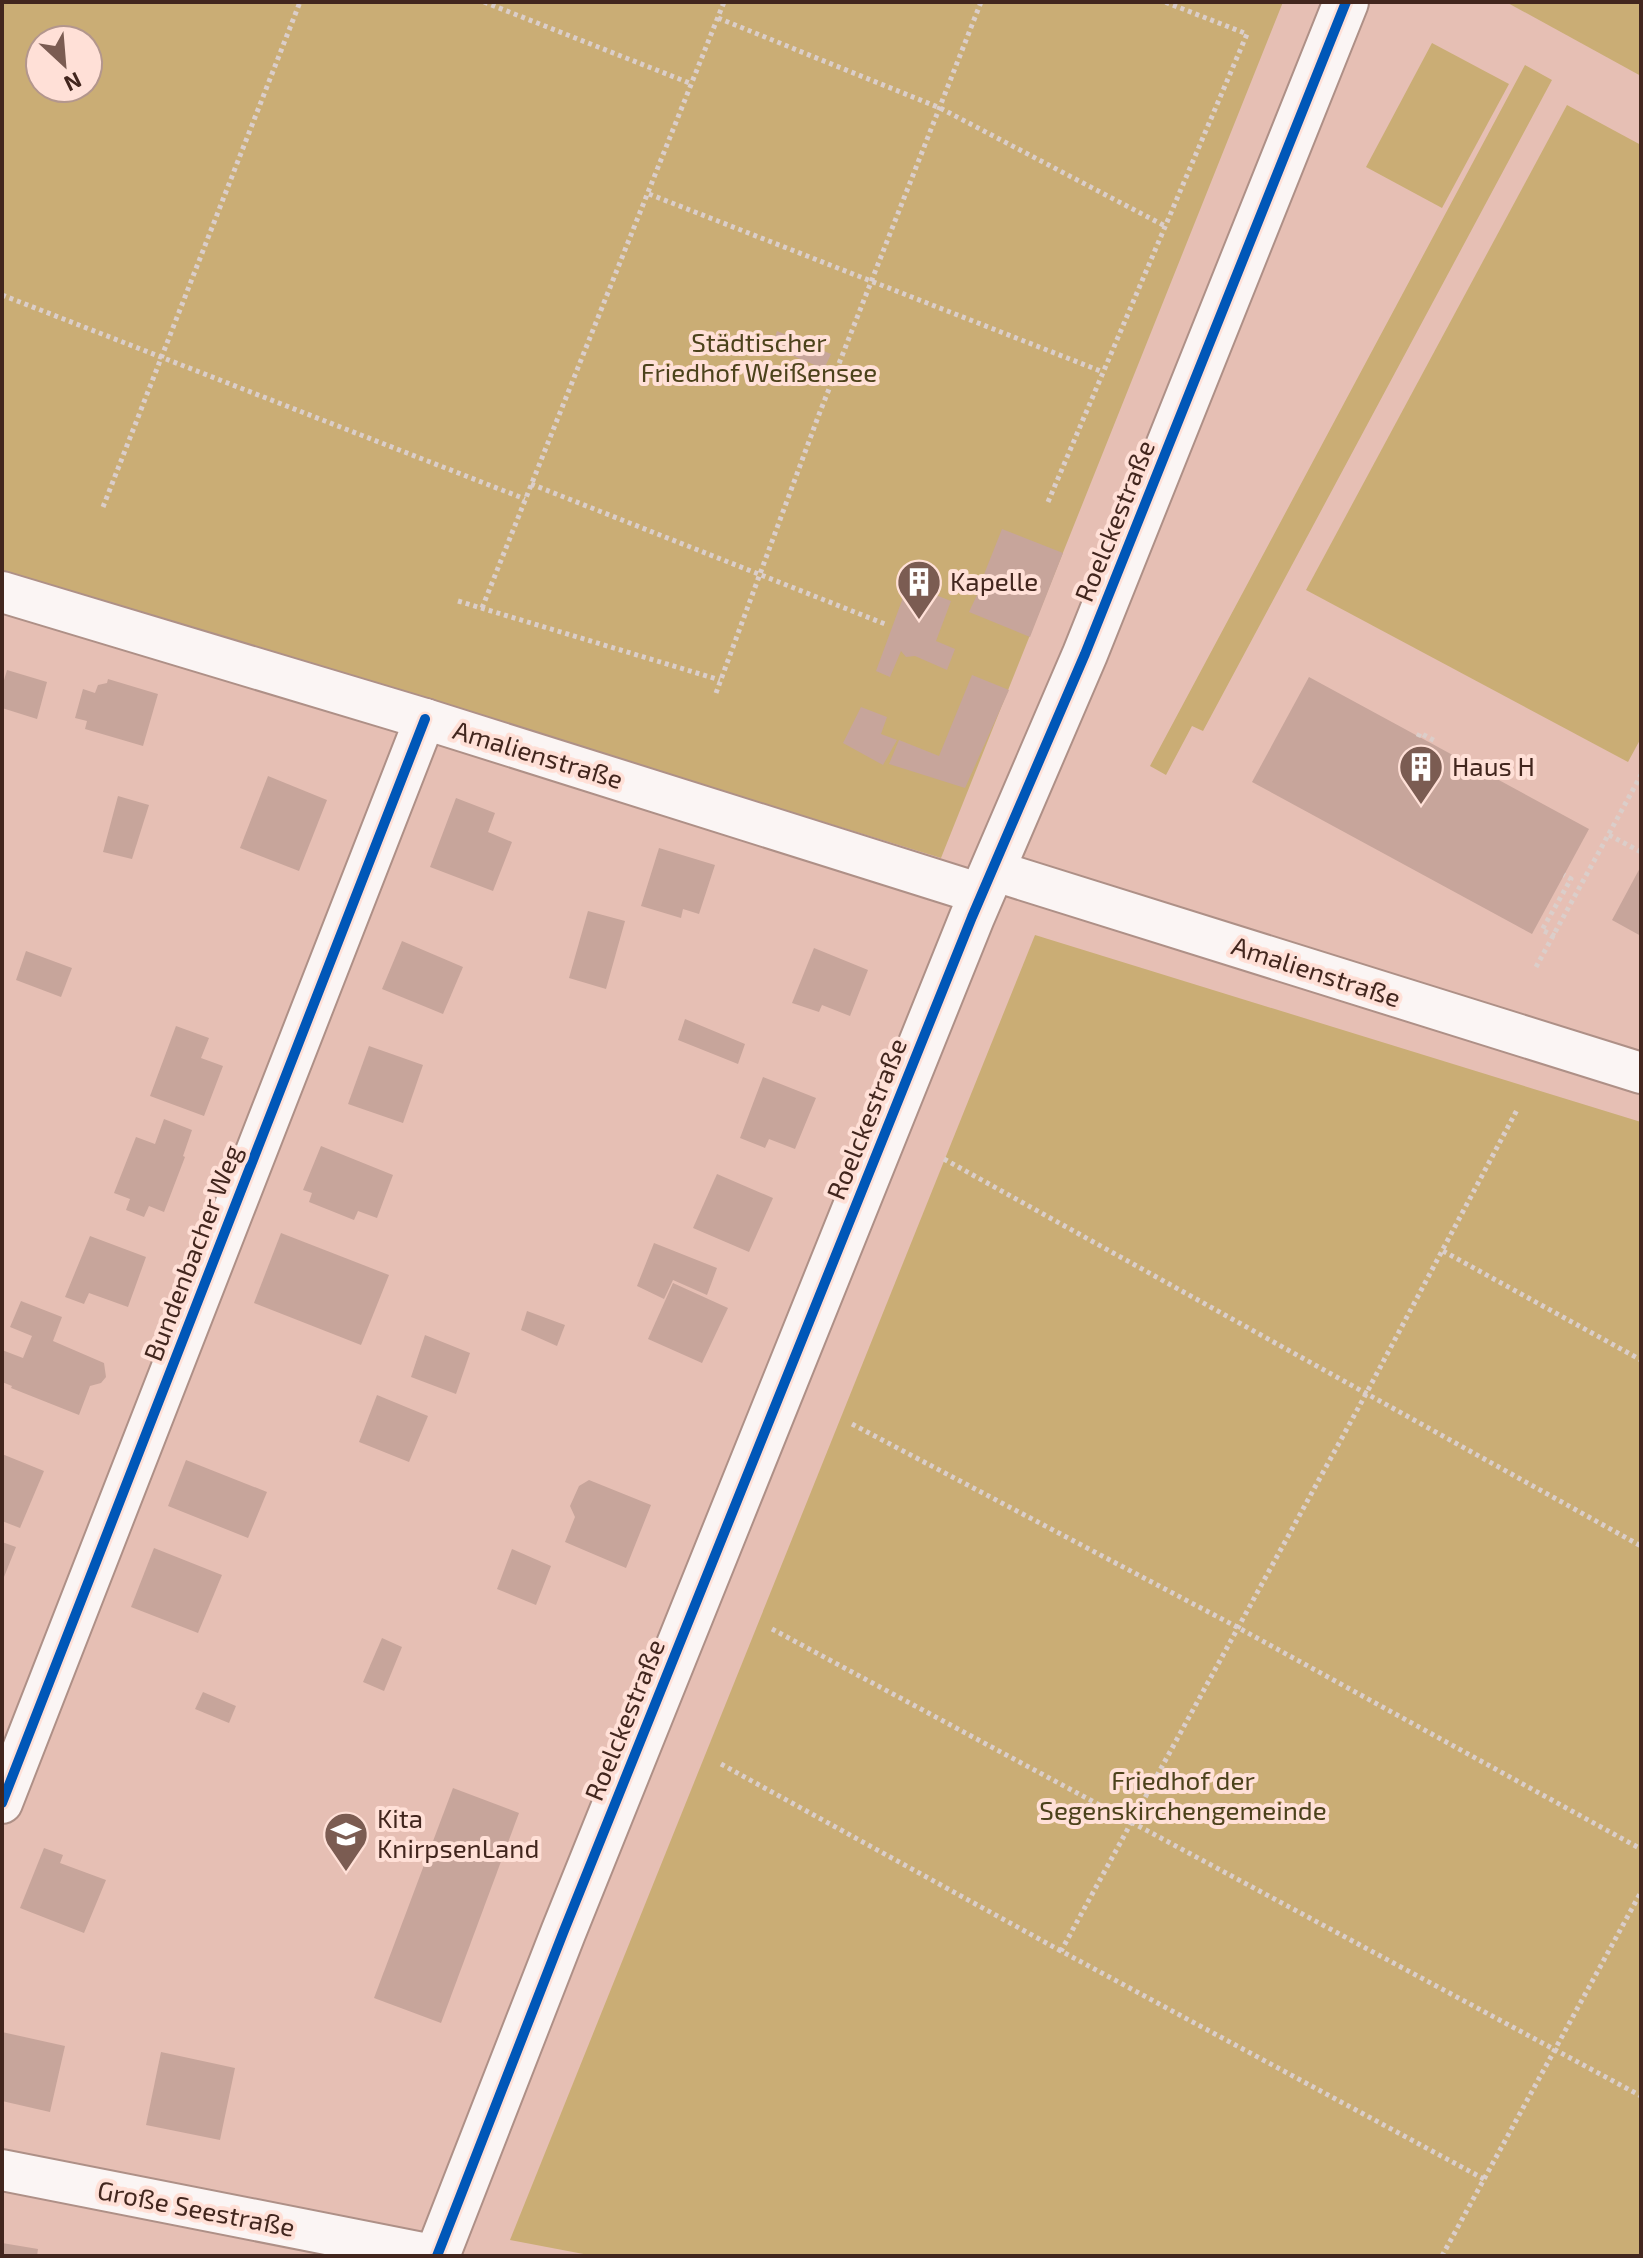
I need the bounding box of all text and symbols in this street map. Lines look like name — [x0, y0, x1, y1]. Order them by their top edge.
north arrow — [24, 24, 104, 104]
text: N — [60, 68, 86, 98]
park label: Städtischer Friedhof Weißensee — [641, 326, 877, 387]
street label: Roelckestraße — [1067, 435, 1160, 606]
building icon: Kapelle — [895, 558, 943, 621]
place label: Kapelle — [950, 565, 1038, 596]
street label: Amalienstraße — [450, 713, 627, 794]
building icon: Haus H — [1397, 743, 1445, 806]
place label: Haus H — [1452, 750, 1535, 781]
street label: Amalienstraße — [1228, 929, 1405, 1012]
street label: Roelckestraße — [819, 1033, 912, 1204]
street label: Bundenbacher Weg — [136, 1140, 247, 1365]
street label: Roelckestraße — [577, 1634, 670, 1805]
park label: Friedhof der Segenskirchengemeinde — [1039, 1764, 1327, 1825]
place label: Kita KnirpsenLand — [377, 1802, 539, 1863]
school or university icon: Kita KnirpsenLand — [322, 1810, 370, 1873]
street label: Große Seestraße — [95, 2173, 298, 2242]

